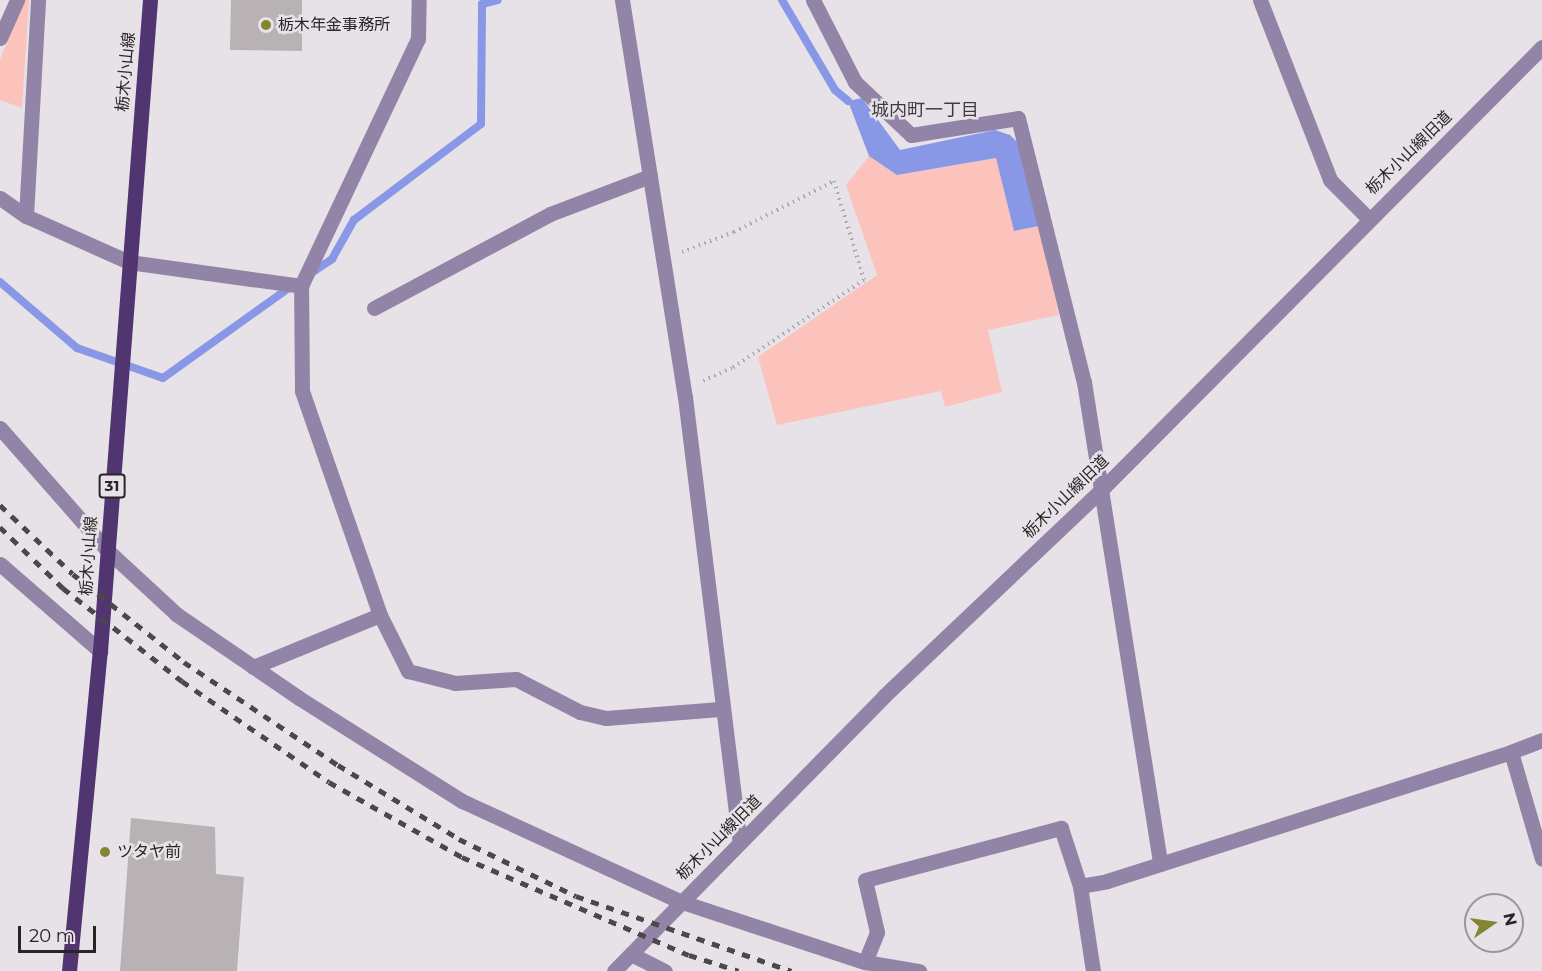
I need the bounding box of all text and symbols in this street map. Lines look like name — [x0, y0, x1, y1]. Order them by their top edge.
place label: 栃木年金事務所 — [278, 15, 390, 35]
marker: 栃木年金事務所 — [259, 18, 273, 32]
street label: 栃木小山線 — [113, 31, 139, 113]
district label: 城内町一丁目 — [871, 99, 979, 121]
street label: 栃木小山線旧道 — [1362, 107, 1456, 199]
street label: 栃木小山線旧道 — [1019, 451, 1113, 543]
road number: 31 — [98, 474, 126, 498]
street label: 栃木小山線 — [77, 515, 101, 597]
street label: 栃木小山線旧道 — [673, 792, 765, 884]
place label: ツタヤ前 — [117, 842, 181, 862]
marker: ツタヤ前 — [98, 845, 112, 859]
north arrow — [1464, 893, 1524, 953]
text: N — [1499, 911, 1521, 928]
scale bar — [21, 914, 99, 952]
text: 20 m — [29, 925, 75, 947]

